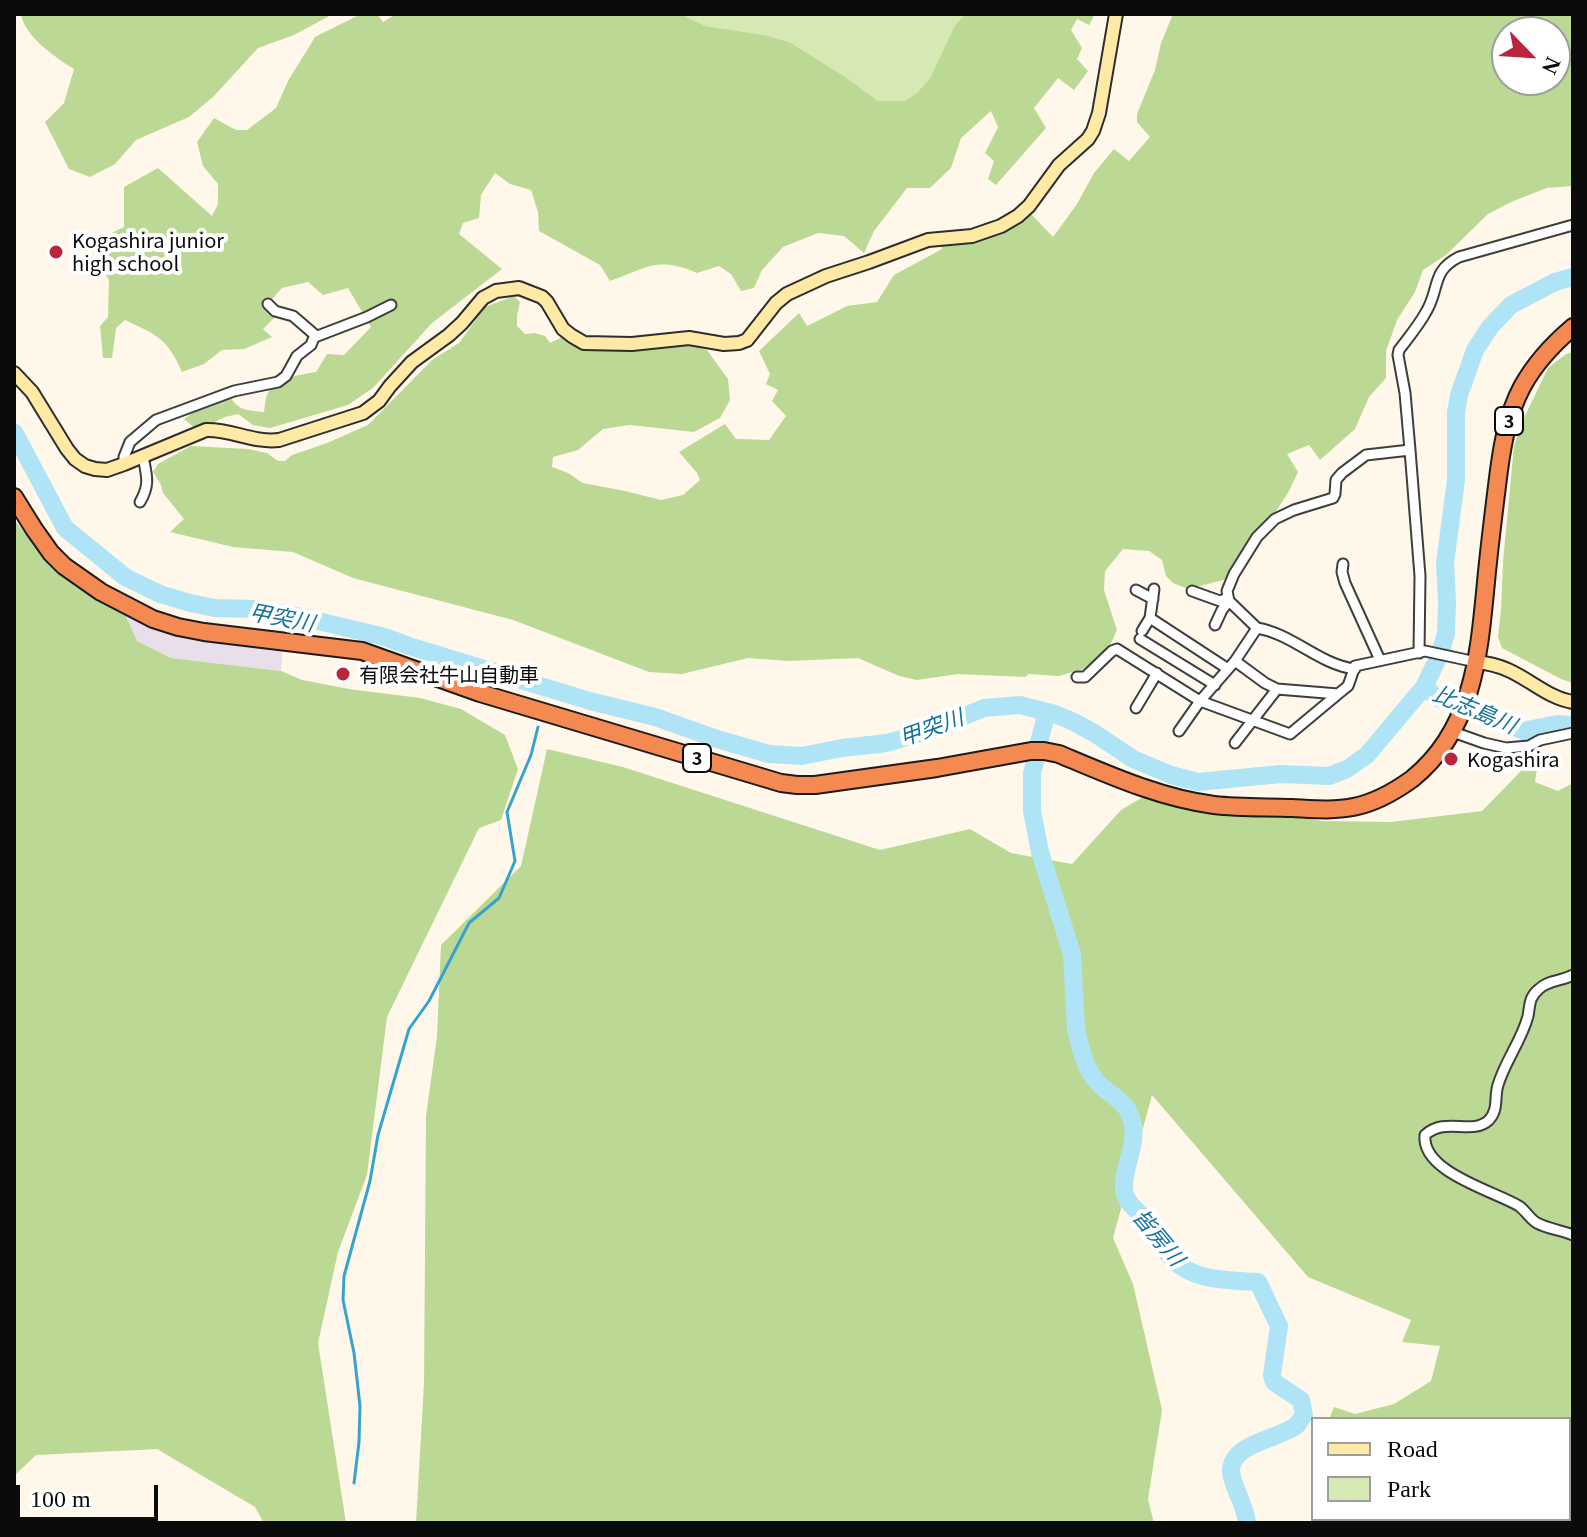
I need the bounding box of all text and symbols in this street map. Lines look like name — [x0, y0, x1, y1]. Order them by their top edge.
north arrow — [1491, 16, 1571, 96]
text: N — [1537, 53, 1566, 78]
place label: Kogashira junior high school — [72, 228, 224, 275]
marker: Kogashira junior high school — [47, 243, 65, 261]
road number: 3 — [1495, 407, 1523, 435]
water label: 甲突川 — [247, 598, 317, 636]
place label: 有限会社牛山自動車 — [359, 662, 539, 686]
marker: 有限会社牛山自動車 — [334, 665, 352, 683]
water label: 比志島川 — [1429, 680, 1521, 738]
water label: 甲突川 — [895, 703, 967, 751]
road number: 3 — [683, 744, 711, 772]
place label: Kogashira — [1467, 747, 1559, 771]
marker: Kogashira — [1442, 750, 1460, 768]
water label: 皆房川 — [1128, 1203, 1190, 1271]
legend — [1311, 1417, 1571, 1521]
text: Road — [1387, 1436, 1438, 1462]
scale bar — [20, 1469, 162, 1519]
text: Park — [1387, 1476, 1431, 1502]
text: 100 m — [30, 1486, 91, 1512]

